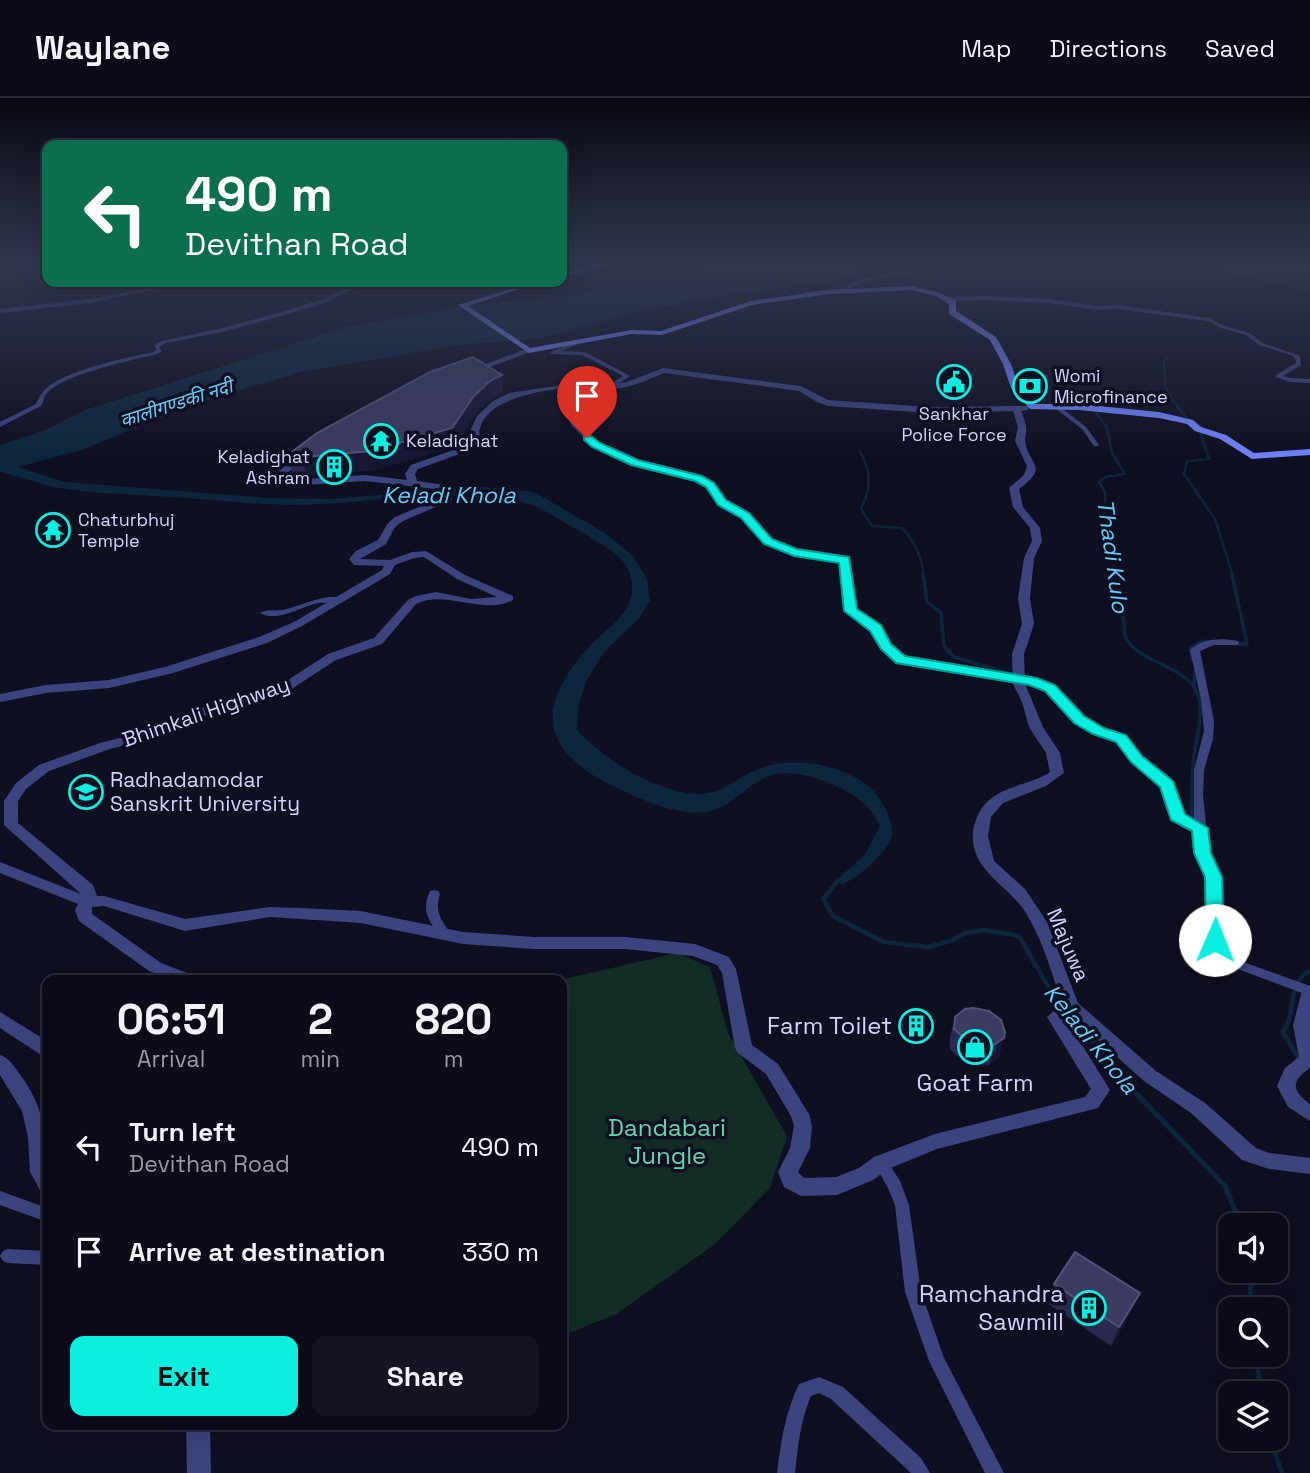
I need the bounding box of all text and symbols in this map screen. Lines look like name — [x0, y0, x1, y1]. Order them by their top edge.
text: Waylane — [35, 27, 171, 69]
text: Map — [961, 33, 1011, 64]
text: Directions — [1049, 33, 1167, 64]
text: Saved — [1205, 33, 1275, 64]
text: 490 m — [185, 163, 333, 225]
icon: left — [70, 168, 161, 259]
text: Devithan Road — [185, 224, 409, 264]
public building icon: Sankhar Police Force — [935, 363, 973, 401]
place label: Womi Microfinance — [1054, 364, 1168, 408]
pin — [557, 366, 617, 438]
bank icon: Womi Microfinance — [1011, 367, 1049, 405]
water label: कालीगण्डकी नदी — [117, 372, 240, 433]
icon: arrive — [568, 377, 606, 415]
place label: Sankhar Police Force — [901, 402, 1007, 446]
temple icon: Keladighat — [362, 422, 400, 460]
place label: Keladighat — [406, 429, 498, 452]
place label: Keladighat Ashram — [218, 445, 310, 489]
building icon: Keladighat Ashram — [315, 448, 353, 486]
water label: Keladi Khola — [382, 480, 516, 510]
water label: Thadi Kulo — [1090, 497, 1136, 616]
place label: Chaturbhuj Temple — [78, 508, 174, 552]
temple icon: Chaturbhuj Temple — [34, 511, 72, 549]
street label: Bhimkali Highway — [119, 670, 293, 753]
place label: Radhadamodar Sanskrit University — [110, 766, 300, 817]
school or university icon: Radhadamodar Sanskrit University — [67, 773, 105, 811]
position arrow — [1178, 903, 1252, 977]
street label: Majuwa — [1041, 904, 1096, 986]
water label: Keladi Khola — [1037, 978, 1145, 1101]
text: 06:51 — [117, 993, 226, 1046]
text: 2 — [308, 993, 333, 1046]
text: 820 — [415, 993, 492, 1046]
building icon: Farm Toilet — [897, 1007, 935, 1045]
place label: Farm Toilet — [767, 1010, 892, 1041]
shop icon: Goat Farm — [956, 1028, 994, 1066]
text: Arrival — [137, 1044, 205, 1074]
text: min — [301, 1044, 340, 1074]
text: m — [444, 1044, 463, 1074]
place label: Goat Farm — [916, 1067, 1034, 1098]
park label: Dandabari Jungle — [608, 1112, 726, 1171]
text: Turn left — [129, 1115, 236, 1149]
icon: left — [70, 1128, 108, 1166]
text: 490 m — [461, 1130, 539, 1164]
text: Devithan Road — [129, 1149, 290, 1179]
map controls — [1218, 1213, 1288, 1451]
button: sound — [1218, 1213, 1288, 1283]
icon: arrive — [70, 1233, 108, 1271]
text: Arrive at destination — [129, 1235, 386, 1269]
text: 330 m — [462, 1235, 539, 1269]
place label: Ramchandra Sawmill — [919, 1278, 1064, 1337]
building icon: Ramchandra Sawmill — [1070, 1289, 1108, 1327]
button: search — [1218, 1297, 1288, 1367]
button: Exit — [70, 1336, 298, 1416]
button: Share — [312, 1336, 539, 1416]
button: layers — [1218, 1381, 1288, 1451]

